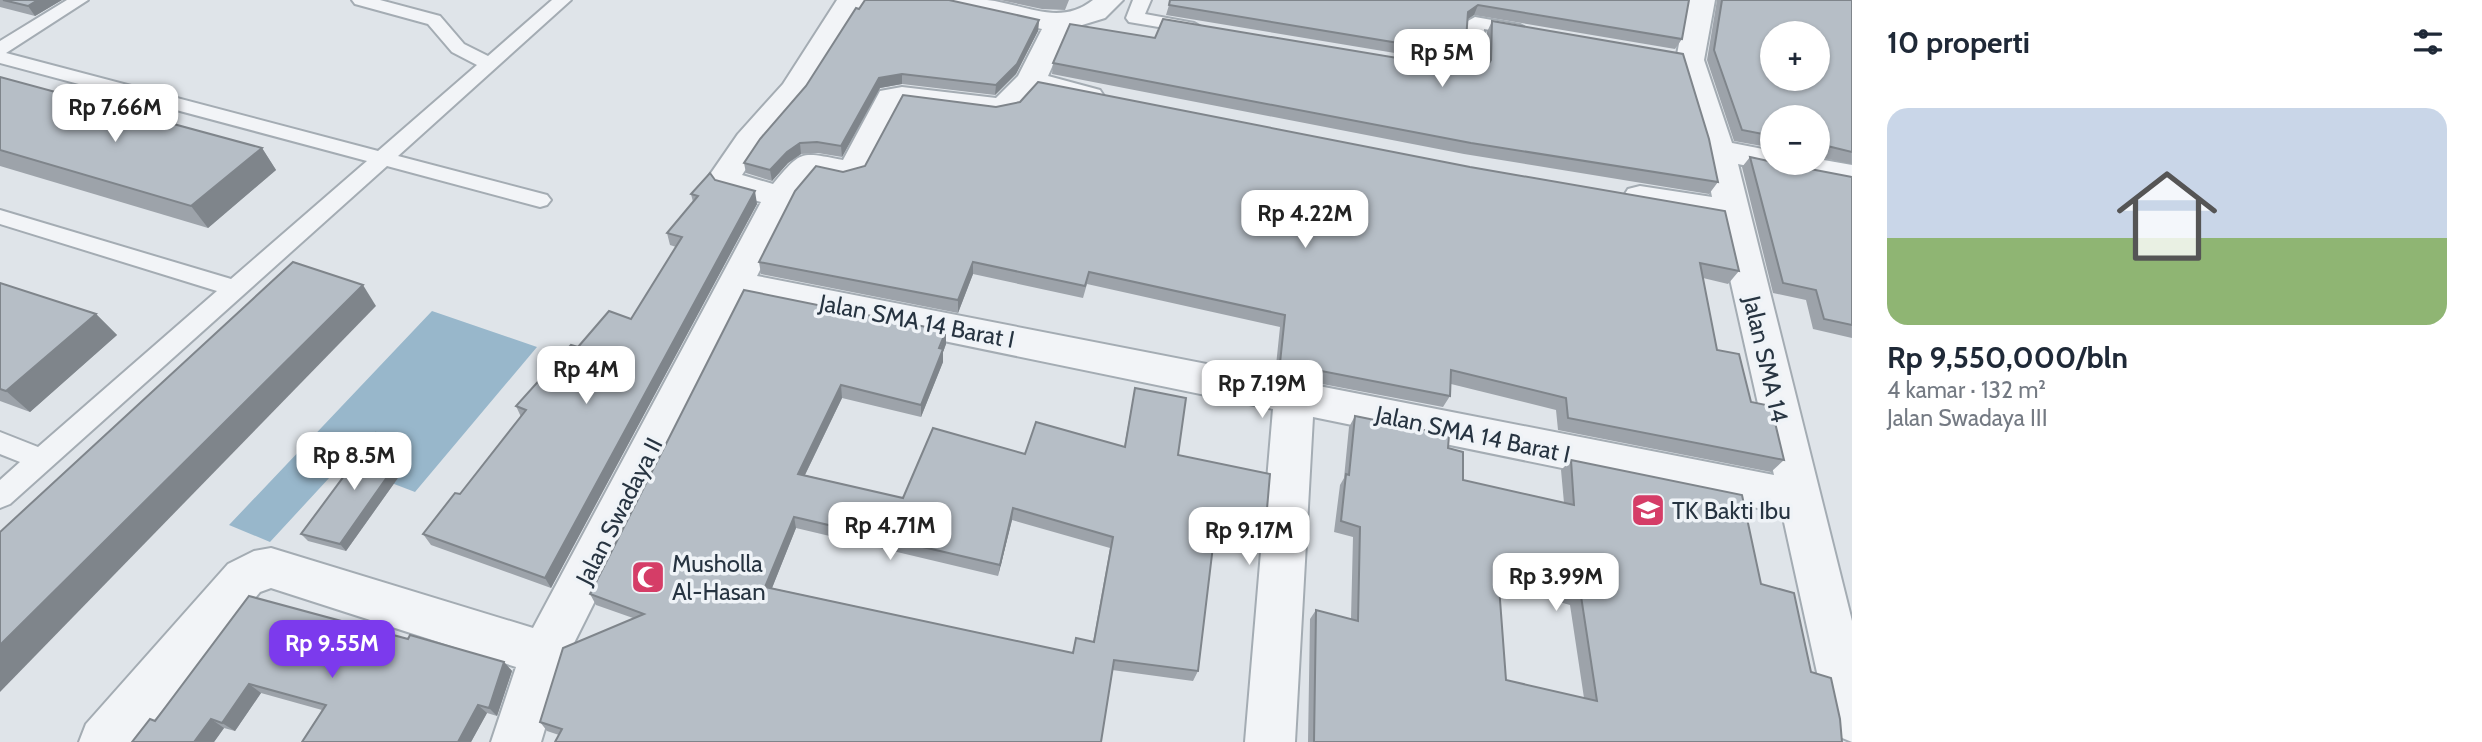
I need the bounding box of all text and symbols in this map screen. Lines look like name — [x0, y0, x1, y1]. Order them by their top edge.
map controls — [1760, 21, 1830, 175]
button: + — [1760, 21, 1830, 91]
icon: filters — [2409, 23, 2447, 61]
text: 10 properti — [1887, 24, 2030, 61]
pin: Rp 5M — [1393, 29, 1491, 89]
text: Rp 5M — [1410, 38, 1474, 66]
pin: Rp 7.66M — [43, 85, 187, 144]
text: Rp 7.66M — [68, 93, 162, 121]
button: − — [1760, 105, 1830, 175]
icon: home — [2104, 153, 2230, 279]
pin: Rp 4.22M — [1233, 190, 1377, 250]
text: Rp 4.22M — [1257, 199, 1353, 227]
street label: Jalan SMA 14 Barat I — [816, 288, 1017, 354]
street label: Jalan SMA 14 — [1737, 292, 1795, 425]
text: Rp 9,550,000/bln — [1887, 339, 2128, 376]
pin: Rp 4M — [537, 346, 635, 406]
text: Rp 4M — [553, 355, 619, 383]
pin: Rp 7.19M — [1190, 360, 1334, 420]
text: Rp 7.19M — [1218, 369, 1306, 397]
text: 4 kamar · 132 m² — [1887, 376, 2046, 404]
street label: Jalan SMA 14 Barat I — [1372, 399, 1573, 469]
text: Jalan Swadaya III — [1887, 404, 2048, 432]
street label: Jalan Swadaya II — [569, 432, 669, 590]
pin: Rp 8.5M — [289, 433, 419, 492]
text: Rp 8.5M — [312, 441, 396, 469]
school or university icon: TK Bakti Ibu — [1629, 491, 1667, 529]
place label: TK Bakti Ibu — [1672, 496, 1791, 525]
pin: Rp 4.71M — [818, 503, 962, 562]
pin: Rp 9.17M — [1177, 508, 1321, 567]
text: Rp 4.71M — [844, 511, 936, 539]
text: Rp 9.17M — [1205, 516, 1293, 544]
place label: Musholla Al-Hasan — [672, 549, 766, 606]
pin: Rp 3.99M — [1484, 554, 1628, 613]
mosque icon: Musholla Al-Hasan — [629, 558, 667, 596]
text: Rp 3.99M — [1509, 562, 1603, 590]
pin: Rp 9.55M — [260, 620, 404, 680]
text: Rp 9.55M — [285, 629, 379, 657]

